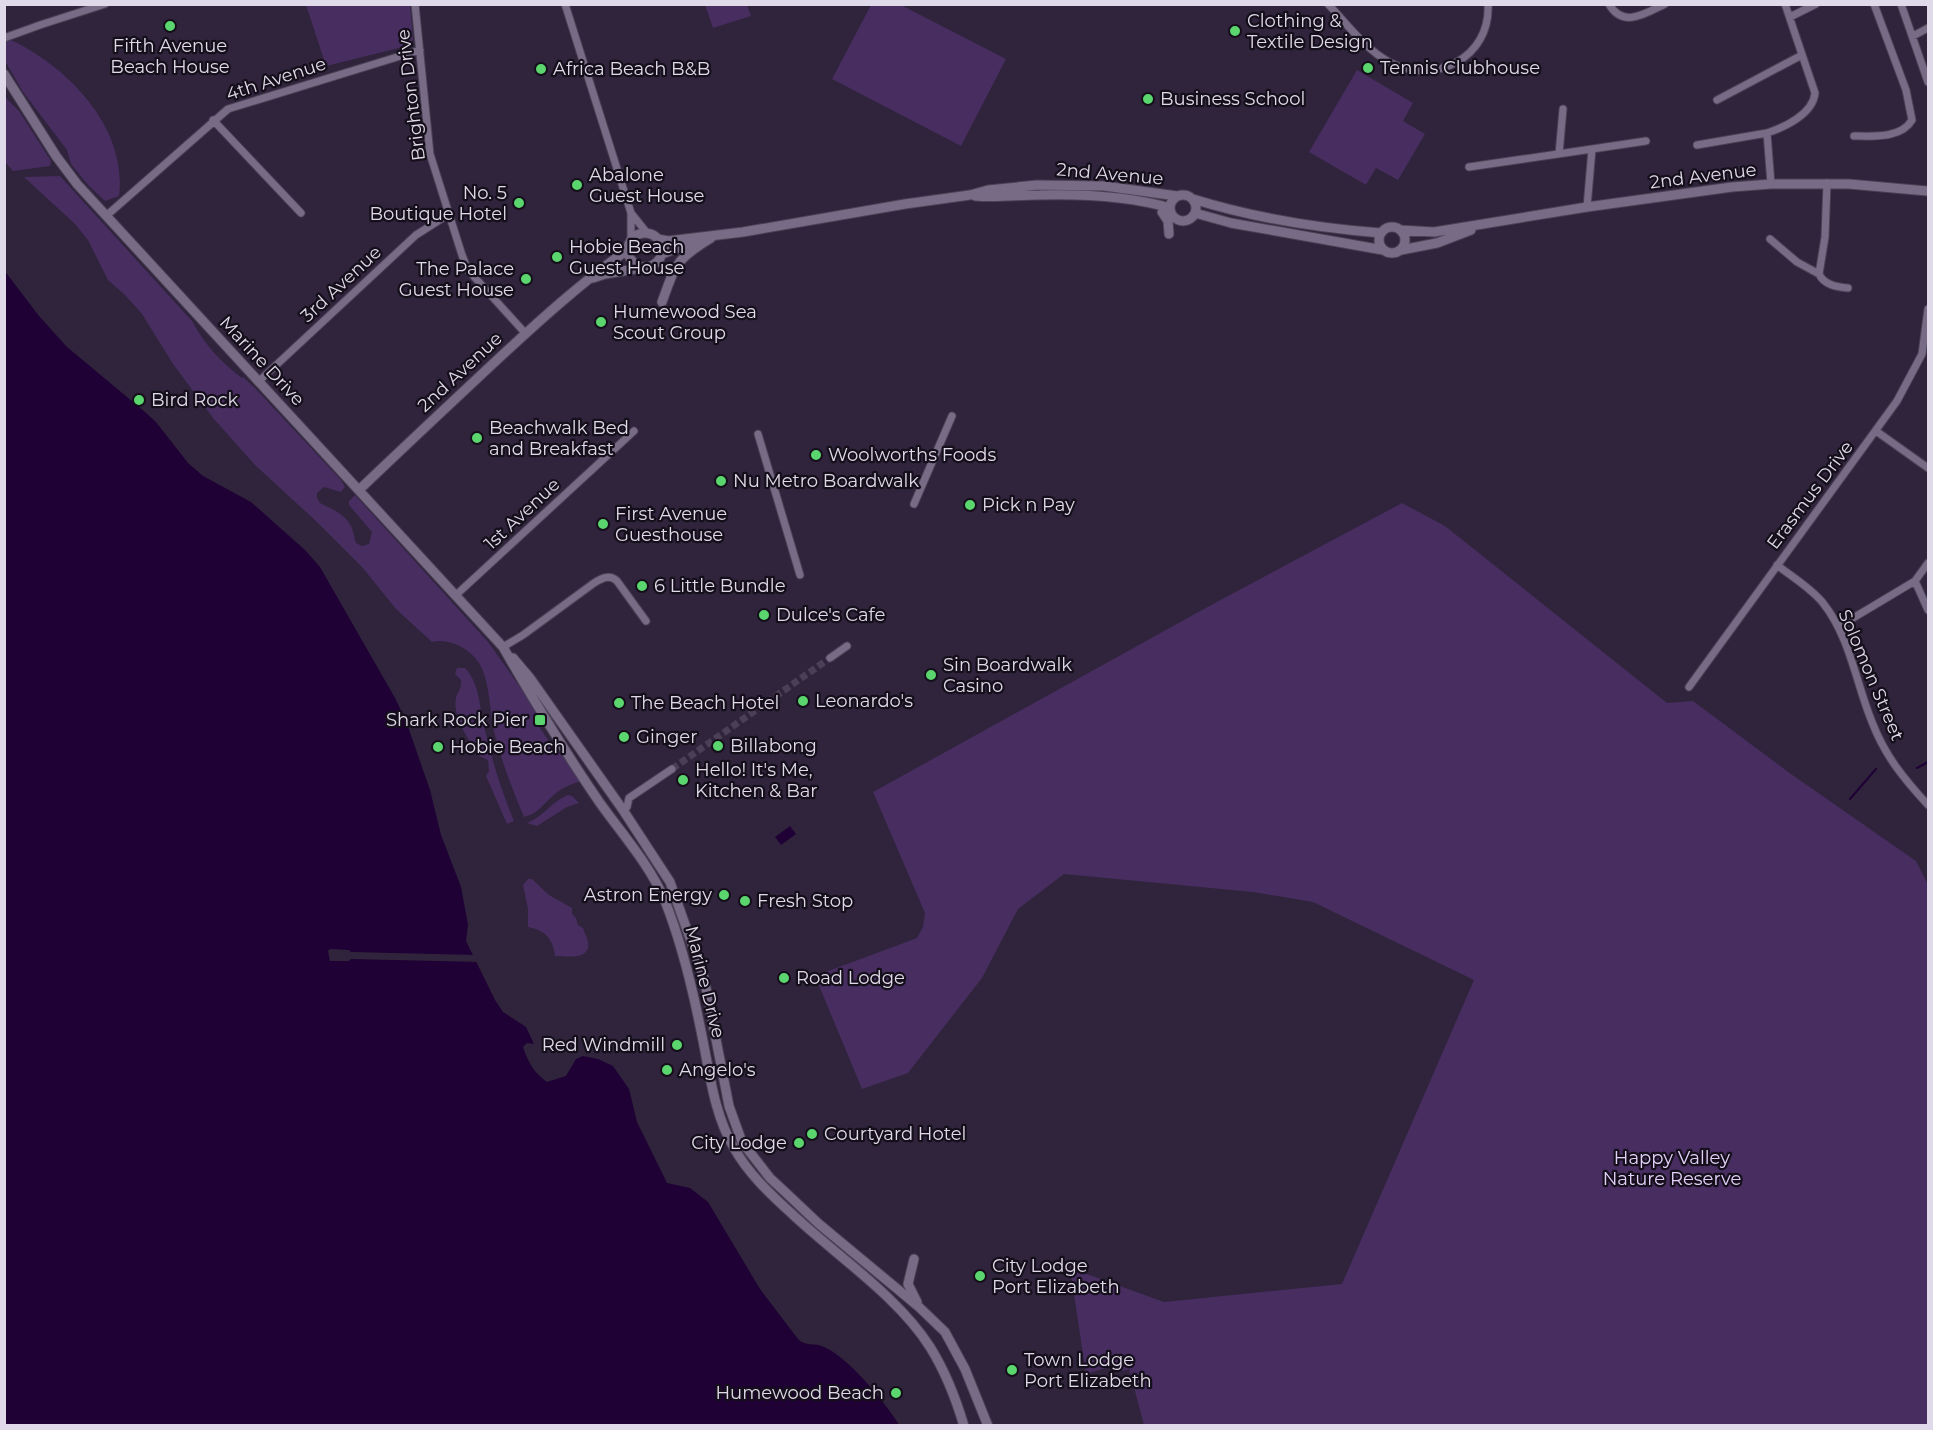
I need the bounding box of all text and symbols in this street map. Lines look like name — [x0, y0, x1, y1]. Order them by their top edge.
place label: Clothing & Textile Design — [1247, 10, 1373, 53]
marker: Fifth Avenue Beach House — [163, 19, 177, 33]
marker: Clothing & Textile Design — [1228, 24, 1242, 38]
street label: Brighton Drive — [392, 28, 430, 162]
place label: Fifth Avenue Beach House — [110, 35, 230, 78]
street label: 4th Avenue — [223, 52, 329, 106]
place label: Tennis Clubhouse — [1380, 57, 1540, 79]
place label: Africa Beach B&B — [553, 58, 710, 80]
marker: Tennis Clubhouse — [1361, 61, 1375, 75]
marker: Africa Beach B&B — [534, 62, 548, 76]
place label: Business School — [1160, 88, 1305, 110]
marker: Business School — [1141, 92, 1155, 106]
street label: 2nd Avenue — [1056, 158, 1164, 190]
street label: 2nd Avenue — [1648, 159, 1758, 193]
place label: Abalone Guest House — [589, 164, 704, 207]
marker: Abalone Guest House — [570, 178, 584, 192]
place label: No. 5 Boutique Hotel — [369, 182, 507, 225]
marker: No. 5 Boutique Hotel — [512, 196, 526, 210]
place label: Hobie Beach Guest House — [569, 236, 685, 279]
street label: 3rd Avenue — [296, 241, 386, 327]
marker: Hobie Beach Guest House — [550, 250, 564, 264]
place label: The Palace Guest House — [399, 258, 514, 301]
marker: The Palace Guest House — [519, 272, 533, 286]
place label: Humewood Sea Scout Group — [613, 301, 757, 344]
street label: Marine Drive — [215, 312, 309, 411]
marker: Humewood Sea Scout Group — [594, 315, 608, 329]
street label: 2nd Avenue — [413, 327, 507, 417]
place label: Bird Rock — [151, 389, 239, 411]
marker: Bird Rock — [132, 393, 146, 407]
place label: Beachwalk Bed and Breakfast — [489, 417, 629, 460]
marker: Beachwalk Bed and Breakfast — [470, 431, 484, 445]
street label: Erasmus Drive — [1762, 436, 1858, 553]
place label: Woolworths Foods — [828, 444, 997, 466]
marker: Woolworths Foods — [809, 448, 823, 462]
place label: Nu Metro Boardwalk — [733, 470, 919, 492]
street label: 1st Avenue — [480, 473, 564, 555]
marker: Nu Metro Boardwalk — [714, 474, 728, 488]
place label: Pick n Pay — [982, 494, 1075, 516]
marker: Pick n Pay — [963, 498, 977, 512]
place label: First Avenue Guesthouse — [615, 503, 727, 546]
marker: First Avenue Guesthouse — [596, 517, 610, 531]
place label: 6 Little Bundle — [654, 575, 786, 597]
marker: 6 Little Bundle — [635, 579, 649, 593]
place label: Dulce's Cafe — [776, 604, 886, 626]
street label: Solomon Street — [1833, 606, 1909, 744]
marker: Dulce's Cafe — [757, 608, 771, 622]
place label: Sin Boardwalk Casino — [943, 654, 1072, 697]
marker: Sin Boardwalk Casino — [924, 668, 938, 682]
place label: Leonardo's — [815, 690, 913, 712]
place label: The Beach Hotel — [631, 692, 779, 714]
marker: Leonardo's — [796, 694, 810, 708]
marker: The Beach Hotel — [612, 696, 626, 710]
place label: Shark Rock Pier — [386, 709, 528, 731]
marker: Shark Rock Pier — [533, 713, 547, 727]
place label: Ginger — [636, 726, 697, 748]
marker: Ginger — [617, 730, 631, 744]
place label: Billabong — [730, 735, 817, 757]
place label: Hobie Beach — [450, 736, 566, 758]
marker: Billabong — [711, 739, 725, 753]
marker: Hobie Beach — [431, 740, 445, 754]
place label: Hello! It's Me, Kitchen & Bar — [695, 759, 818, 802]
marker: Hello! It's Me, Kitchen & Bar — [676, 773, 690, 787]
place label: Astron Energy — [584, 884, 712, 906]
marker: Astron Energy — [717, 888, 731, 902]
place label: Fresh Stop — [757, 890, 853, 912]
marker: Fresh Stop — [738, 894, 752, 908]
street label: Marine Drive — [680, 924, 730, 1040]
place label: Road Lodge — [796, 967, 905, 989]
marker: Road Lodge — [777, 971, 791, 985]
place label: Red Windmill — [542, 1034, 665, 1056]
marker: Red Windmill — [670, 1038, 684, 1052]
place label: Angelo's — [679, 1059, 756, 1081]
marker: Angelo's — [660, 1063, 674, 1077]
place label: Courtyard Hotel — [824, 1123, 966, 1145]
marker: Courtyard Hotel — [805, 1127, 819, 1141]
place label: City Lodge — [691, 1132, 787, 1154]
marker: City Lodge — [792, 1136, 806, 1150]
park label: Happy Valley Nature Reserve — [1603, 1147, 1741, 1190]
place label: City Lodge Port Elizabeth — [992, 1255, 1120, 1298]
marker: City Lodge Port Elizabeth — [973, 1269, 987, 1283]
place label: Town Lodge Port Elizabeth — [1024, 1349, 1152, 1392]
marker: Town Lodge Port Elizabeth — [1005, 1363, 1019, 1377]
place label: Humewood Beach — [715, 1382, 884, 1404]
marker: Humewood Beach — [889, 1386, 903, 1400]

